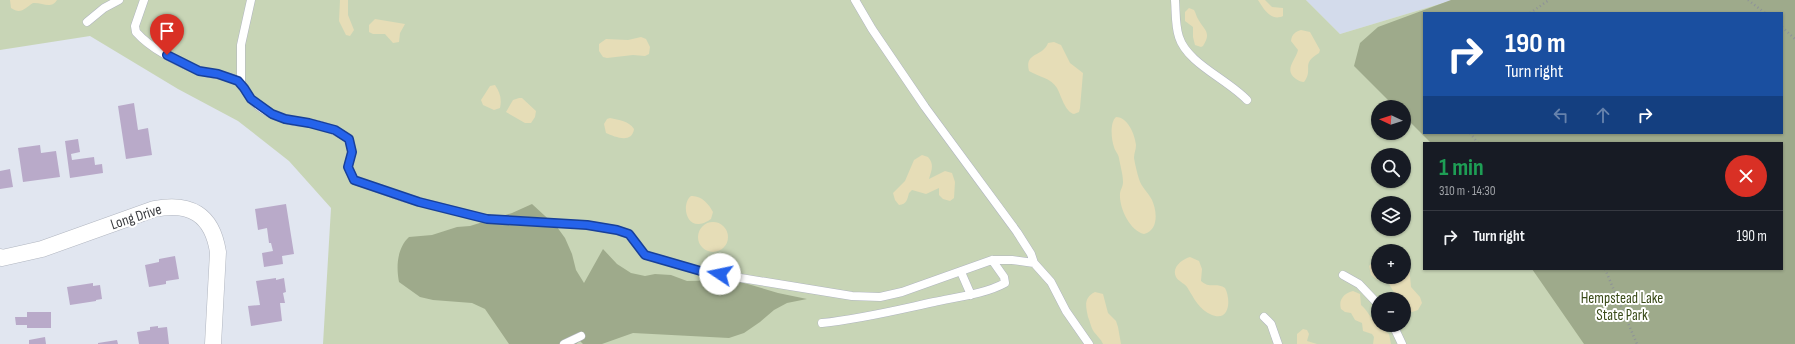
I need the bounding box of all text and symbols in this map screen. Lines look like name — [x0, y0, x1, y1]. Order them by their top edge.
pin — [150, 14, 184, 55]
icon: arrive — [156, 20, 178, 42]
text: 190 m — [1505, 27, 1566, 60]
icon: right — [1439, 28, 1491, 80]
text: Turn right — [1505, 61, 1563, 82]
north arrow — [1371, 100, 1411, 140]
map controls — [1371, 100, 1411, 332]
icon: left — [1550, 104, 1572, 126]
icon: ahead — [1592, 104, 1614, 126]
icon: right — [1634, 104, 1656, 126]
button: search — [1371, 148, 1411, 188]
text: 1 min — [1439, 153, 1484, 182]
button: close — [1725, 155, 1767, 197]
text: 310 m · 14:30 — [1439, 183, 1496, 199]
button: layers — [1371, 196, 1411, 236]
street label: Long Drive — [108, 200, 164, 234]
icon: right — [1439, 226, 1461, 248]
text: Turn right — [1473, 227, 1525, 246]
text: 190 m — [1736, 227, 1767, 246]
button: + — [1371, 244, 1411, 284]
position arrow — [699, 253, 741, 295]
park label: Hempstead Lake State Park — [1581, 289, 1663, 325]
button: − — [1371, 292, 1411, 332]

